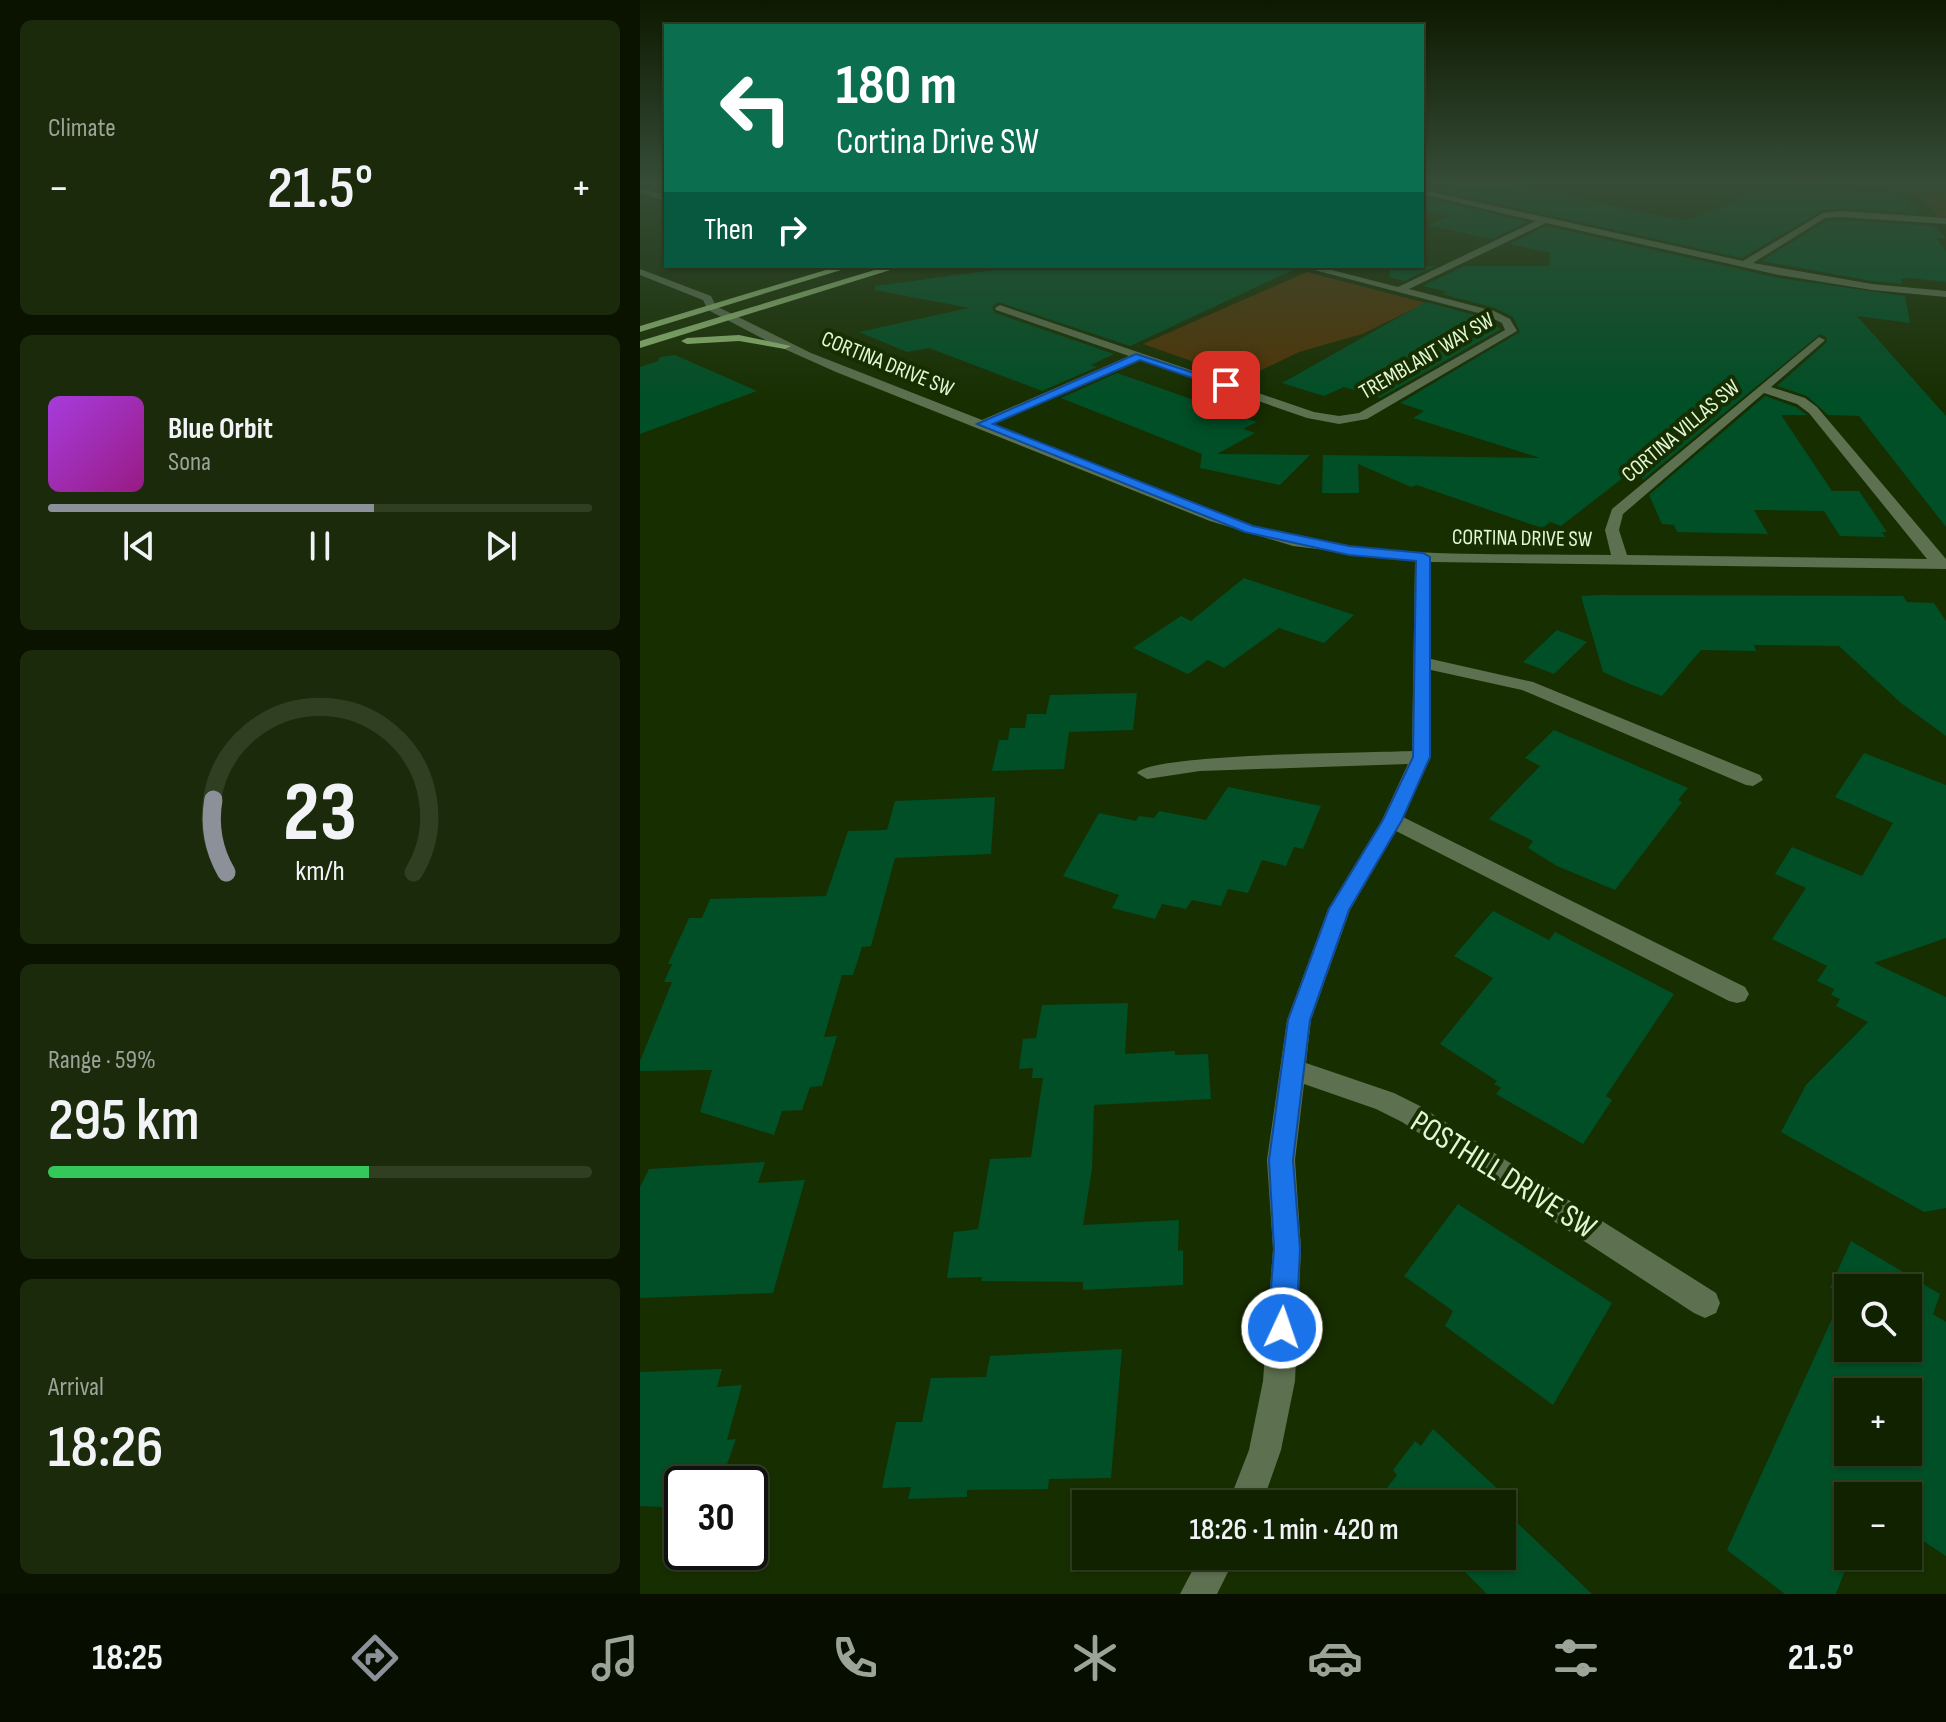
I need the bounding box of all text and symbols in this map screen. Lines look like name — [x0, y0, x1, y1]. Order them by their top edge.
text: 180 m — [836, 53, 957, 120]
icon: left — [704, 56, 808, 160]
text: Climate — [48, 113, 116, 144]
text: Cortina Drive SW — [836, 121, 1039, 164]
text: 21.5° — [267, 153, 373, 225]
text: − — [48, 162, 70, 215]
text: + — [570, 162, 592, 215]
icon: right — [770, 208, 814, 252]
text: Then — [704, 212, 754, 248]
street label: TREMBLANT WAY SW — [1355, 307, 1499, 406]
street label: CORTINA DRIVE SW — [817, 326, 958, 403]
pin — [1192, 351, 1260, 419]
icon: arrive — [1204, 363, 1248, 407]
street label: CORTINA VILLAS SW — [1617, 374, 1745, 488]
text: Blue Orbit — [168, 411, 273, 447]
text: Sona — [168, 447, 211, 478]
icon: previous — [117, 524, 161, 568]
icon: pause — [298, 524, 342, 568]
icon: next — [479, 524, 523, 568]
street label: CORTINA DRIVE SW — [1452, 524, 1592, 553]
text: 23 — [283, 764, 357, 864]
text: km/h — [295, 854, 345, 889]
text: Range · 59% — [48, 1045, 156, 1076]
text: 295 km — [48, 1085, 200, 1157]
street label: POSTHILL DRIVE SW — [1403, 1103, 1603, 1248]
map controls — [1834, 1274, 1922, 1570]
button: search — [1834, 1274, 1922, 1362]
position arrow — [1240, 1286, 1324, 1370]
text: Arrival — [48, 1372, 104, 1403]
button: + — [1834, 1378, 1922, 1466]
text: 18:26 — [48, 1412, 164, 1484]
speed limit sign: 30 — [664, 1466, 768, 1570]
button: − — [1834, 1482, 1922, 1570]
text: 18:26 · 1 min · 420 m — [1190, 1512, 1399, 1548]
icon: directions — [347, 1630, 403, 1686]
icon: music — [587, 1630, 643, 1686]
icon: phone — [827, 1630, 883, 1686]
icon: climate — [1067, 1630, 1123, 1686]
icon: car — [1307, 1630, 1363, 1686]
icon: filters — [1548, 1630, 1604, 1686]
text: 18:25 — [92, 1637, 163, 1680]
text: 21.5° — [1788, 1637, 1854, 1680]

